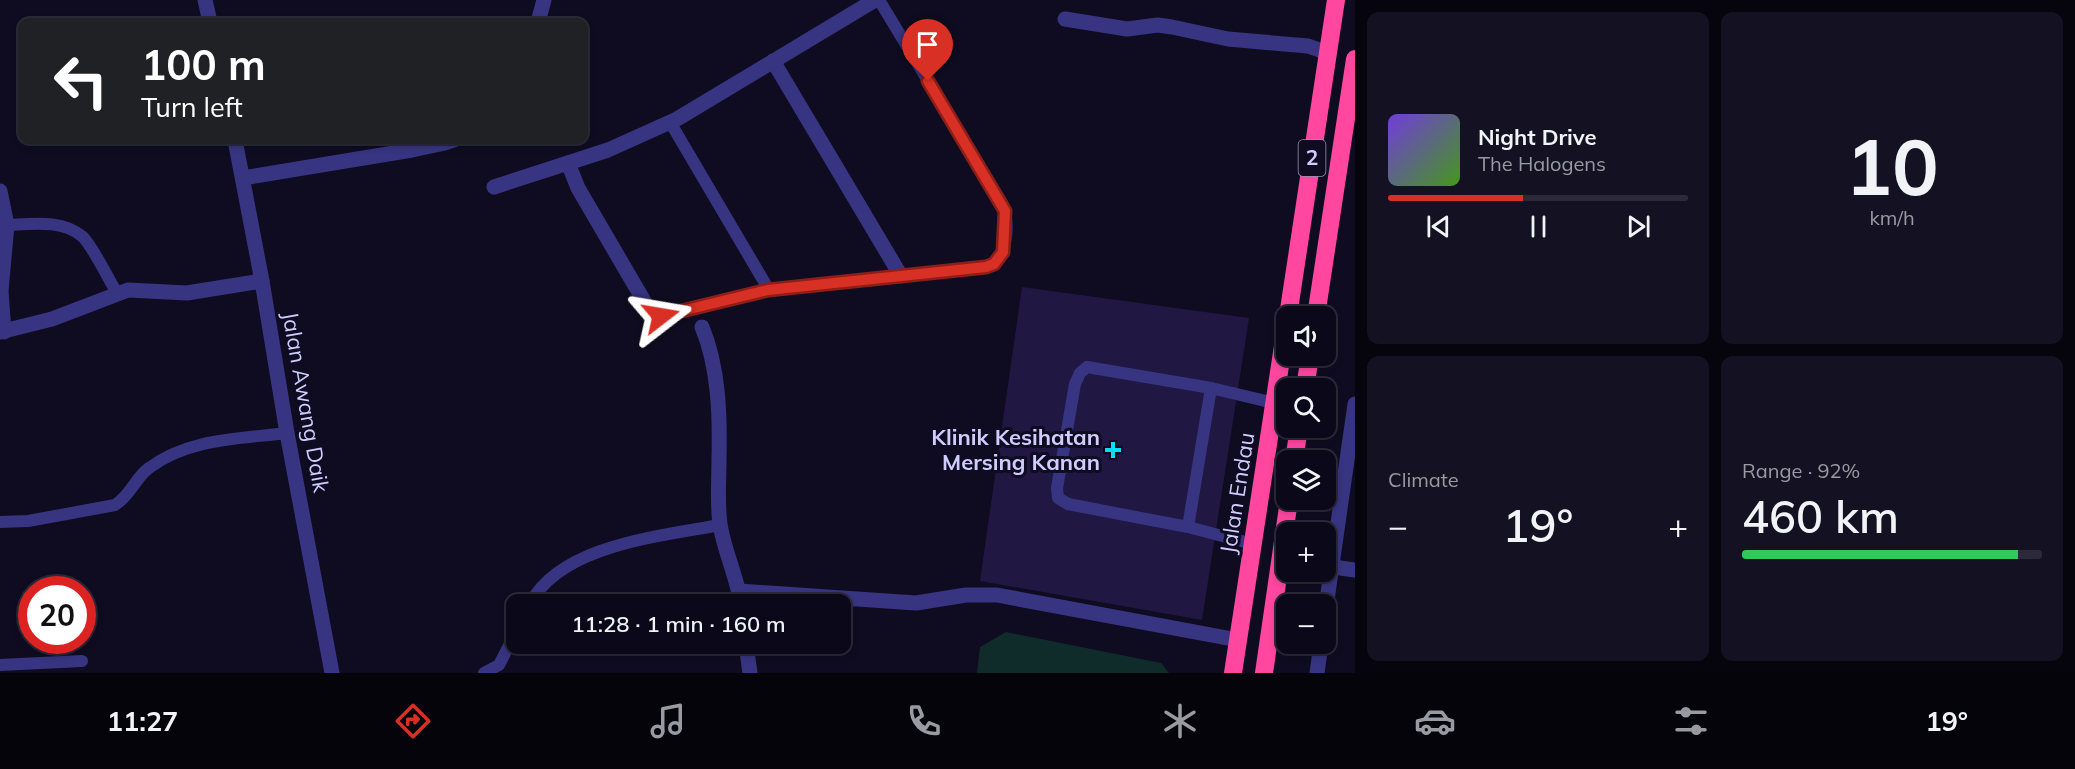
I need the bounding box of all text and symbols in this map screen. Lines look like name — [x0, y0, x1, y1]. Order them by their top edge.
pin — [902, 19, 953, 81]
icon: arrive — [911, 28, 944, 61]
text: 100 m — [141, 38, 266, 91]
icon: left — [42, 42, 120, 120]
text: Turn left — [141, 90, 243, 124]
text: 10 — [1845, 117, 1939, 215]
text: Night Drive — [1478, 123, 1597, 151]
road number: 2 — [1298, 140, 1326, 176]
text: The Halogens — [1478, 151, 1606, 176]
text: km/h — [1869, 205, 1915, 230]
icon: previous — [1422, 210, 1455, 243]
icon: pause — [1522, 210, 1555, 243]
icon: next — [1622, 210, 1655, 243]
position arrow — [629, 284, 693, 348]
map controls — [1276, 306, 1336, 654]
button: sound — [1276, 306, 1336, 366]
street label: Jalan Awang Daik — [276, 309, 336, 495]
button: search — [1276, 378, 1336, 438]
place label: Klinik Kesihatan Mersing Kanan — [931, 423, 1100, 476]
street label: Jalan Endau — [1214, 430, 1260, 556]
marker: Klinik Kesihatan Mersing Kanan — [1104, 441, 1122, 459]
button: layers — [1276, 450, 1336, 510]
text: Range · 92% — [1742, 458, 1860, 483]
text: Climate — [1388, 467, 1459, 492]
text: 460 km — [1742, 488, 1899, 544]
text: 19° — [1503, 497, 1573, 553]
text: − — [1388, 505, 1408, 546]
text: + — [1668, 505, 1688, 546]
button: + — [1276, 522, 1336, 582]
speed limit sign: 20 — [18, 576, 96, 654]
button: − — [1276, 594, 1336, 654]
text: 11:28 · 1 min · 160 m — [571, 610, 786, 638]
icon: directions — [392, 700, 434, 742]
icon: music — [647, 700, 689, 742]
icon: phone — [903, 700, 945, 742]
icon: climate — [1159, 700, 1201, 742]
icon: car — [1414, 700, 1456, 742]
icon: filters — [1670, 700, 1712, 742]
text: 11:27 — [107, 704, 178, 738]
text: 19° — [1925, 704, 1968, 738]

